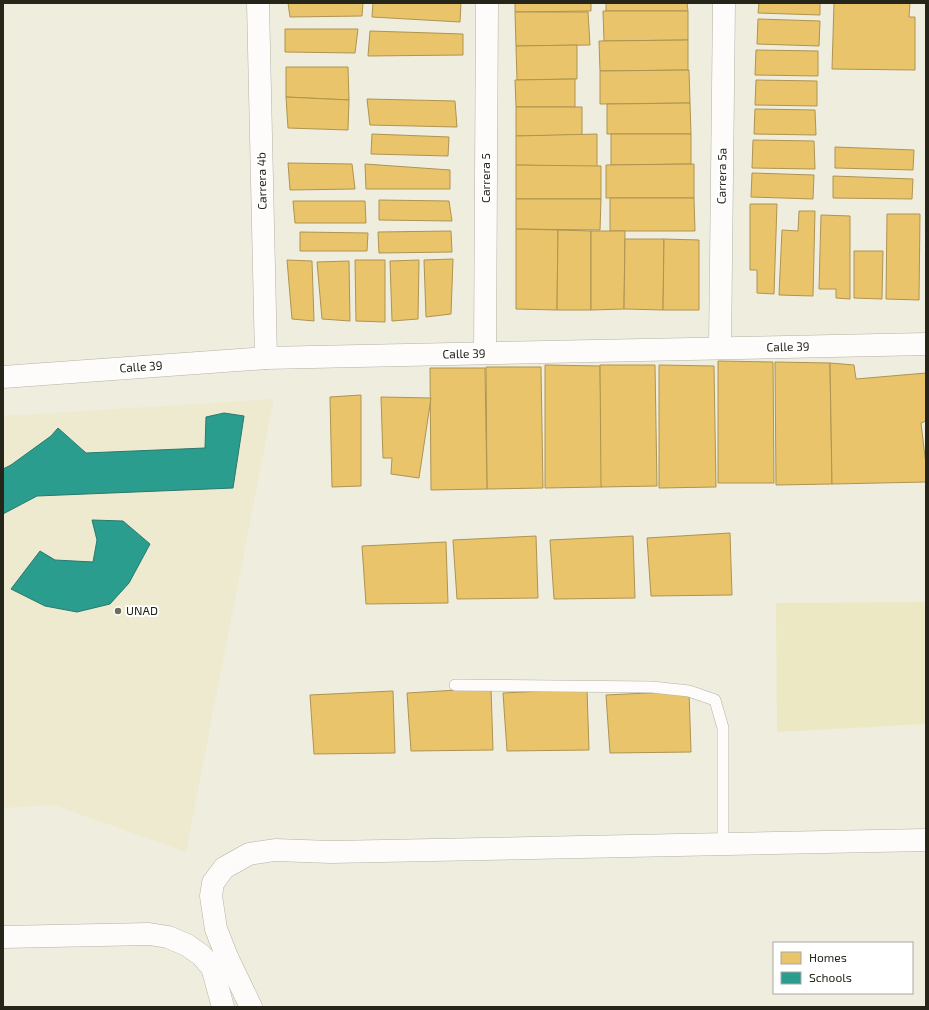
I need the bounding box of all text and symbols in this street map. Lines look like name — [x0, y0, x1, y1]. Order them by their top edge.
street label: Carrera 5a — [714, 148, 728, 204]
street label: Carrera 4b — [253, 152, 269, 210]
street label: Carrera 5 — [478, 153, 492, 203]
street label: Calle 39 — [766, 339, 810, 353]
street label: Calle 39 — [442, 346, 486, 360]
street label: Calle 39 — [119, 358, 163, 374]
place label: UNAD — [126, 603, 158, 617]
marker: UNAD — [113, 606, 123, 616]
legend — [773, 942, 913, 994]
text: Homes — [809, 950, 847, 964]
text: Schools — [809, 970, 852, 984]

